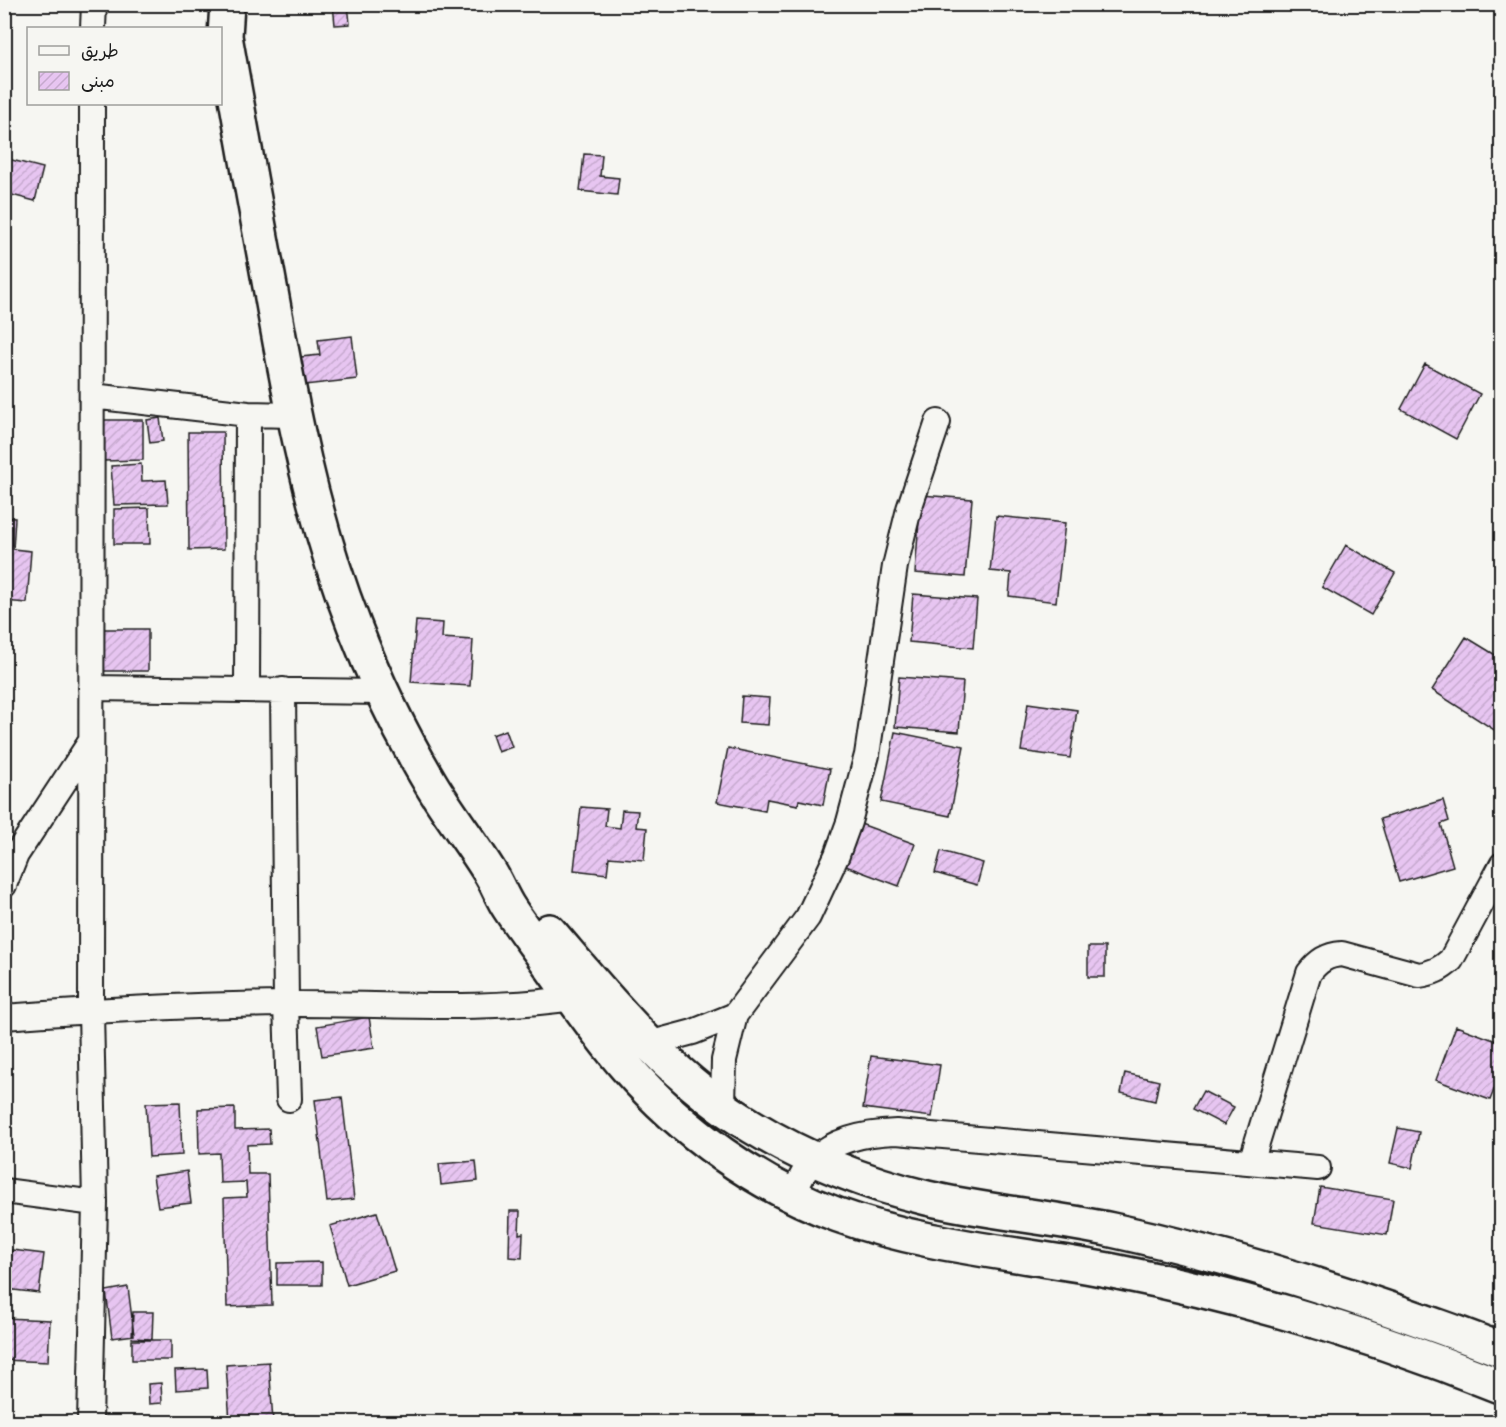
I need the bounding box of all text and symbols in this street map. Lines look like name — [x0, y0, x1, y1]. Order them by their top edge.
legend — [27, 27, 222, 105]
text: طريق — [81, 38, 119, 62]
text: مبنى — [81, 68, 115, 92]

